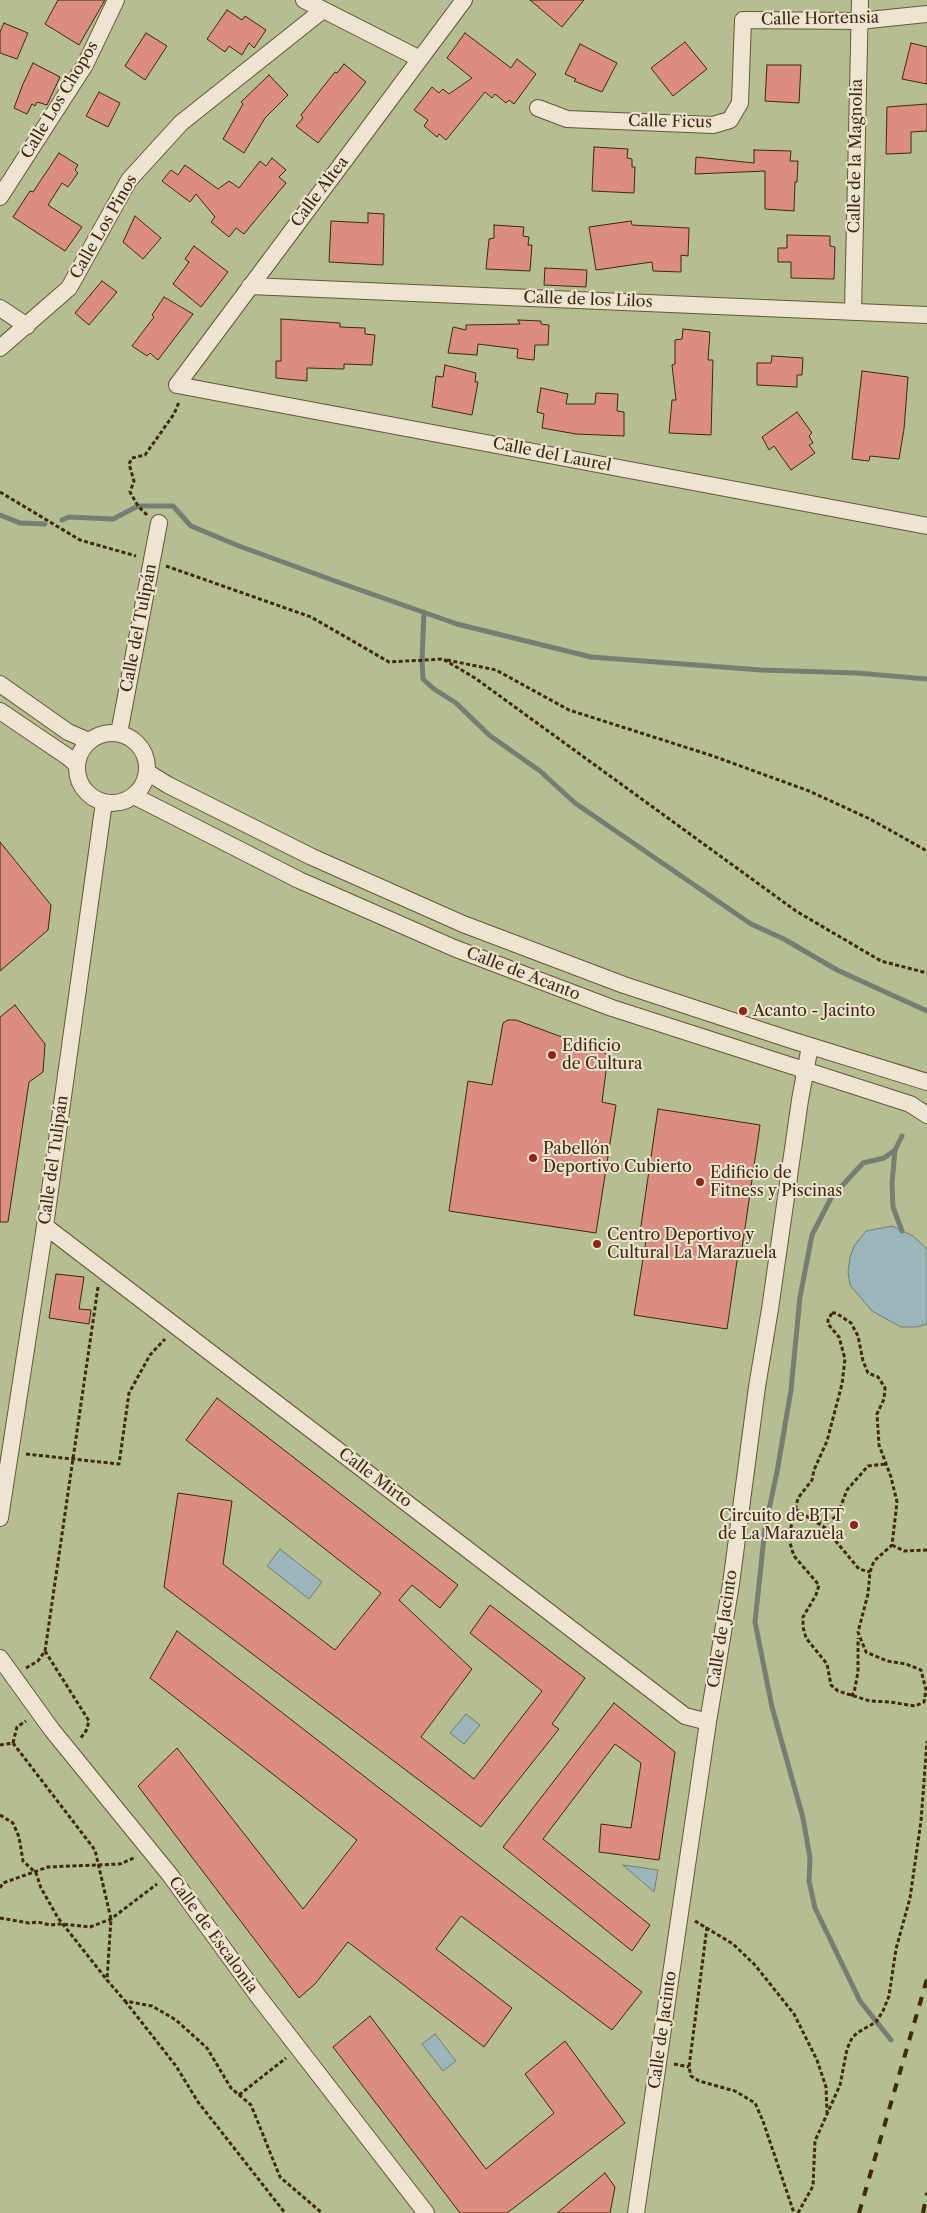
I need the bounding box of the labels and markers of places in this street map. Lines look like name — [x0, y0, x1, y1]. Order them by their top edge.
place label: Acanto - Jacinto — [753, 1001, 875, 1021]
marker: Acanto - Jacinto — [737, 1005, 749, 1017]
place label: Edificio de Cultura — [562, 1036, 643, 1074]
marker: Edificio de Cultura — [546, 1049, 558, 1061]
place label: Pabellón Deportivo Cubierto — [543, 1139, 692, 1177]
marker: Pabellón Deportivo Cubierto — [527, 1152, 539, 1164]
place label: Edificio de Fitness y Piscinas — [710, 1163, 842, 1201]
marker: Edificio de Fitness y Piscinas — [694, 1176, 706, 1188]
place label: Centro Deportivo y Cultural La Marazuela — [607, 1225, 777, 1263]
marker: Centro Deportivo y Cultural La Marazuela — [591, 1238, 603, 1250]
place label: Circuito de BTT de La Marazuela — [718, 1506, 844, 1544]
marker: Circuito de BTT de La Marazuela — [848, 1519, 860, 1531]

